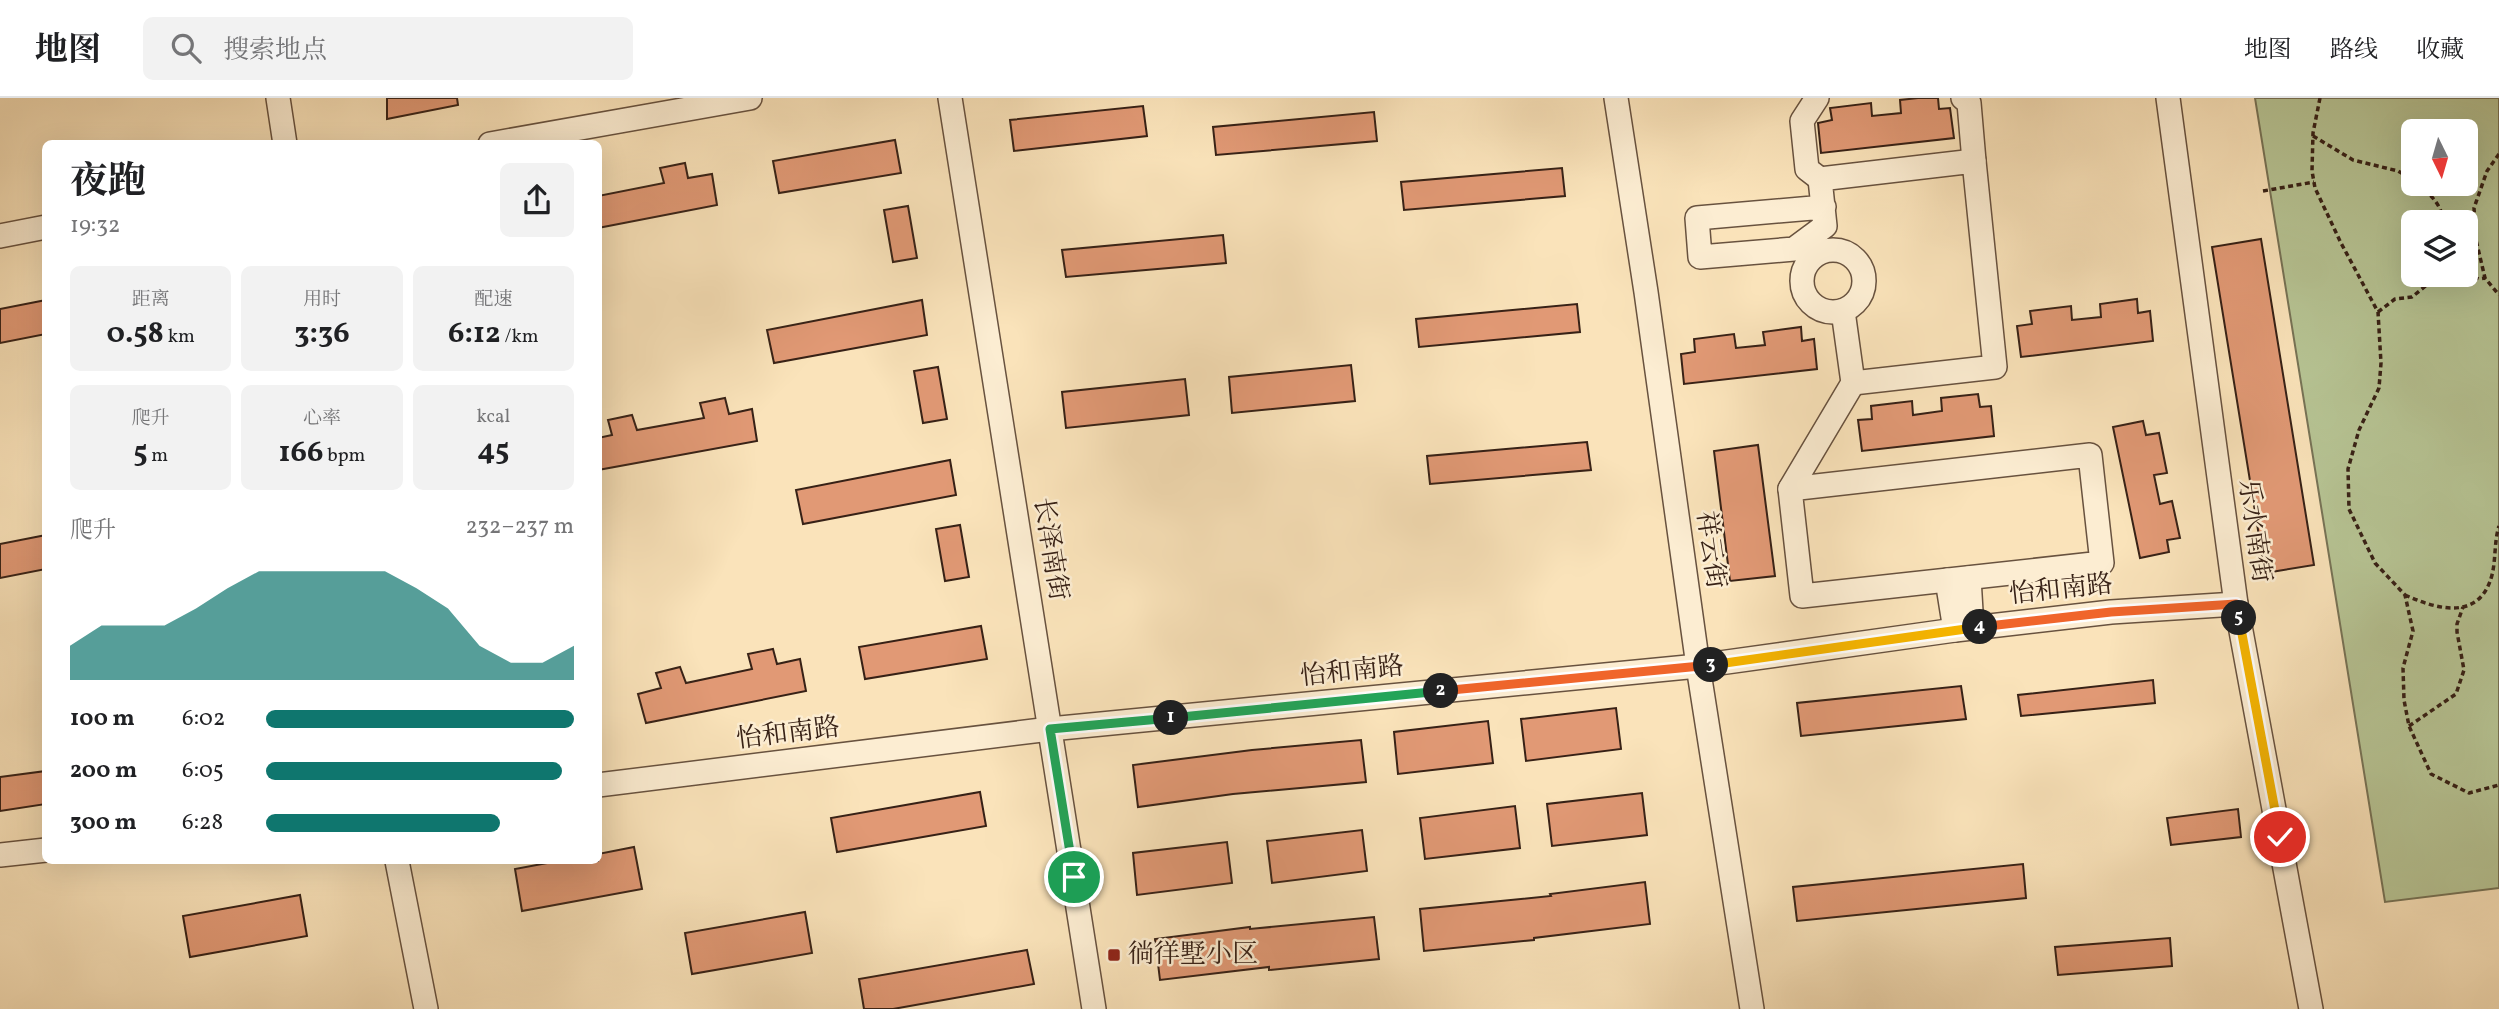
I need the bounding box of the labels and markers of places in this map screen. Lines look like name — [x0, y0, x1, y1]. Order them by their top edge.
pin: 5 — [2222, 601, 2256, 636]
pin: 4 — [1962, 610, 1997, 644]
pin: 3 — [1694, 648, 1728, 682]
pin: 2 — [1424, 674, 1458, 708]
pin: 1 — [1154, 700, 1188, 736]
pin — [2250, 807, 2310, 867]
pin — [1044, 847, 1104, 907]
place label: 徜徉墅小区 — [1128, 937, 1258, 973]
marker: 徜徉墅小区 — [1106, 947, 1122, 963]

